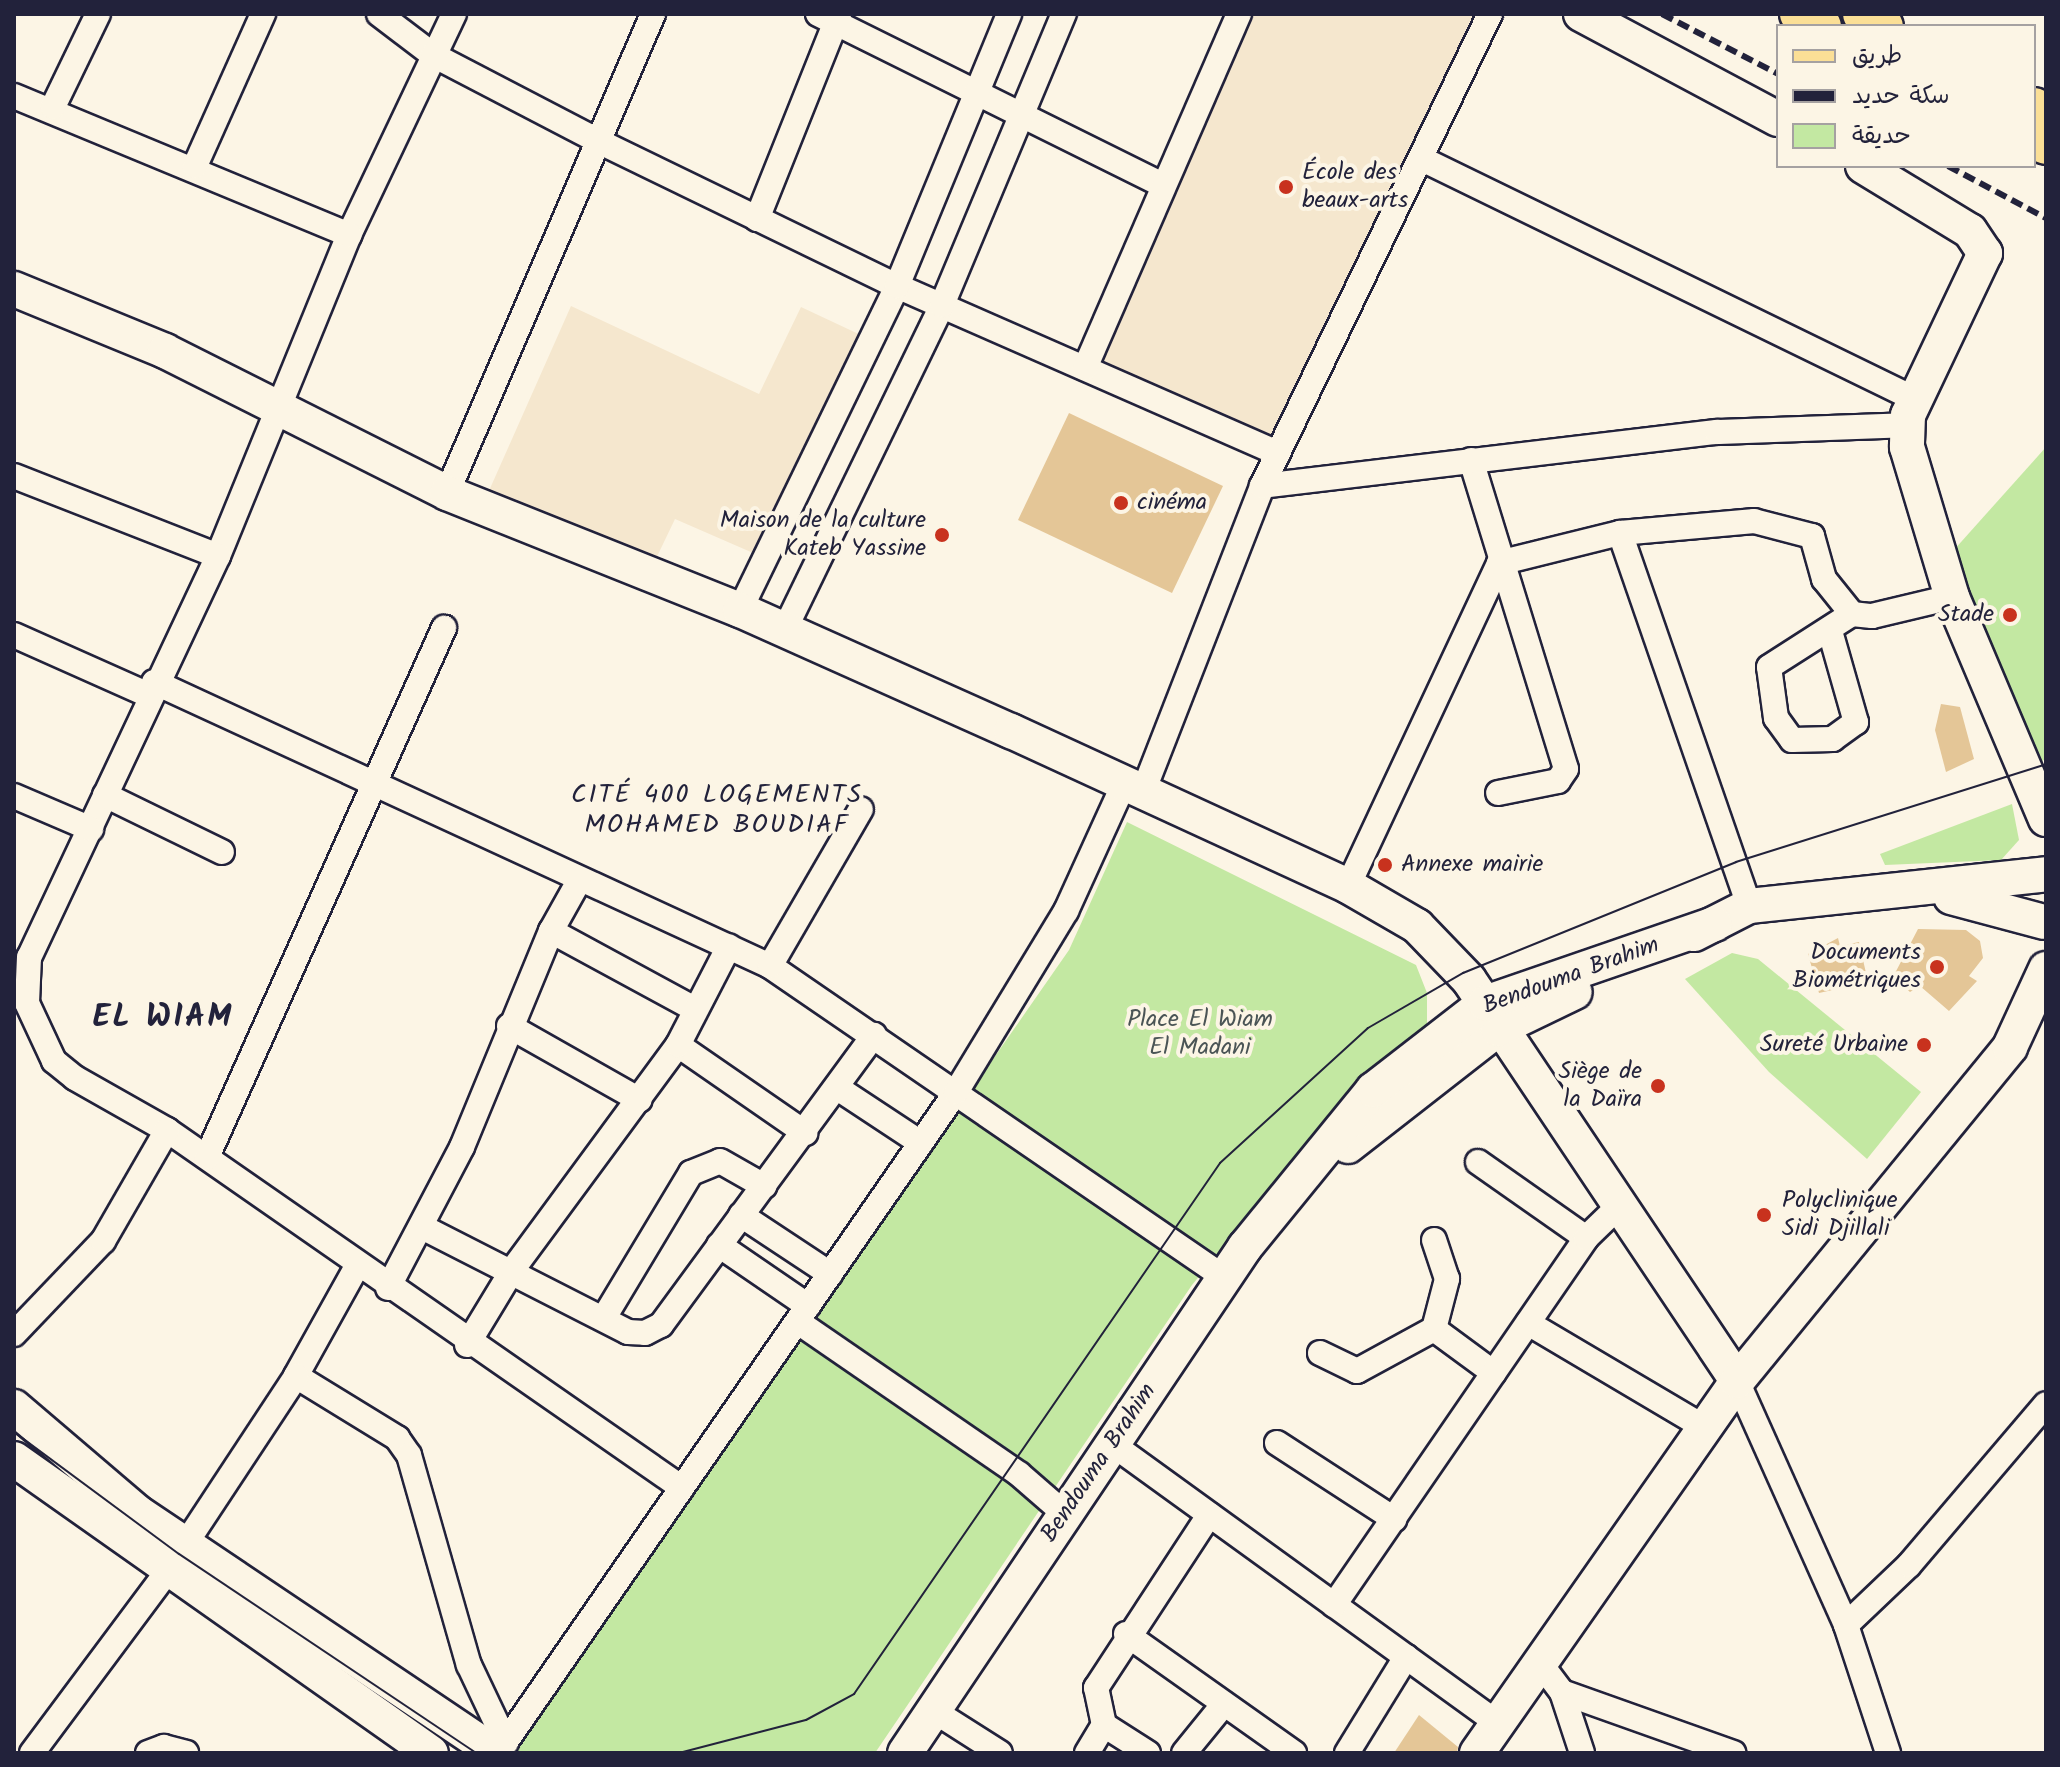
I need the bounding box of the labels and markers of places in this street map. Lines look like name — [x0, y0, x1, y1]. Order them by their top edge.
place label: École des beaux-arts — [1302, 159, 1408, 215]
marker: École des beaux-arts — [1277, 178, 1295, 196]
place label: cinéma — [1137, 489, 1207, 517]
marker: cinéma — [1112, 494, 1130, 512]
place label: Maison de la culture Kateb Yassine — [720, 507, 926, 563]
marker: Maison de la culture Kateb Yassine — [933, 526, 951, 544]
place label: Stade — [1938, 601, 1994, 629]
marker: Stade — [2001, 606, 2019, 624]
place label: Annexe mairie — [1401, 851, 1543, 879]
marker: Annexe mairie — [1376, 856, 1394, 874]
place label: Documents Biométriques — [1793, 939, 1921, 995]
marker: Documents Biométriques — [1928, 958, 1946, 976]
place label: Sureté Urbaine — [1760, 1031, 1908, 1059]
marker: Sureté Urbaine — [1915, 1036, 1933, 1054]
place label: Siège de la Daïra — [1558, 1058, 1642, 1114]
marker: Siège de la Daïra — [1649, 1077, 1667, 1095]
place label: Polyclinique Sidi Djillali — [1782, 1187, 1898, 1243]
marker: Polyclinique Sidi Djillali — [1753, 1204, 1775, 1226]

